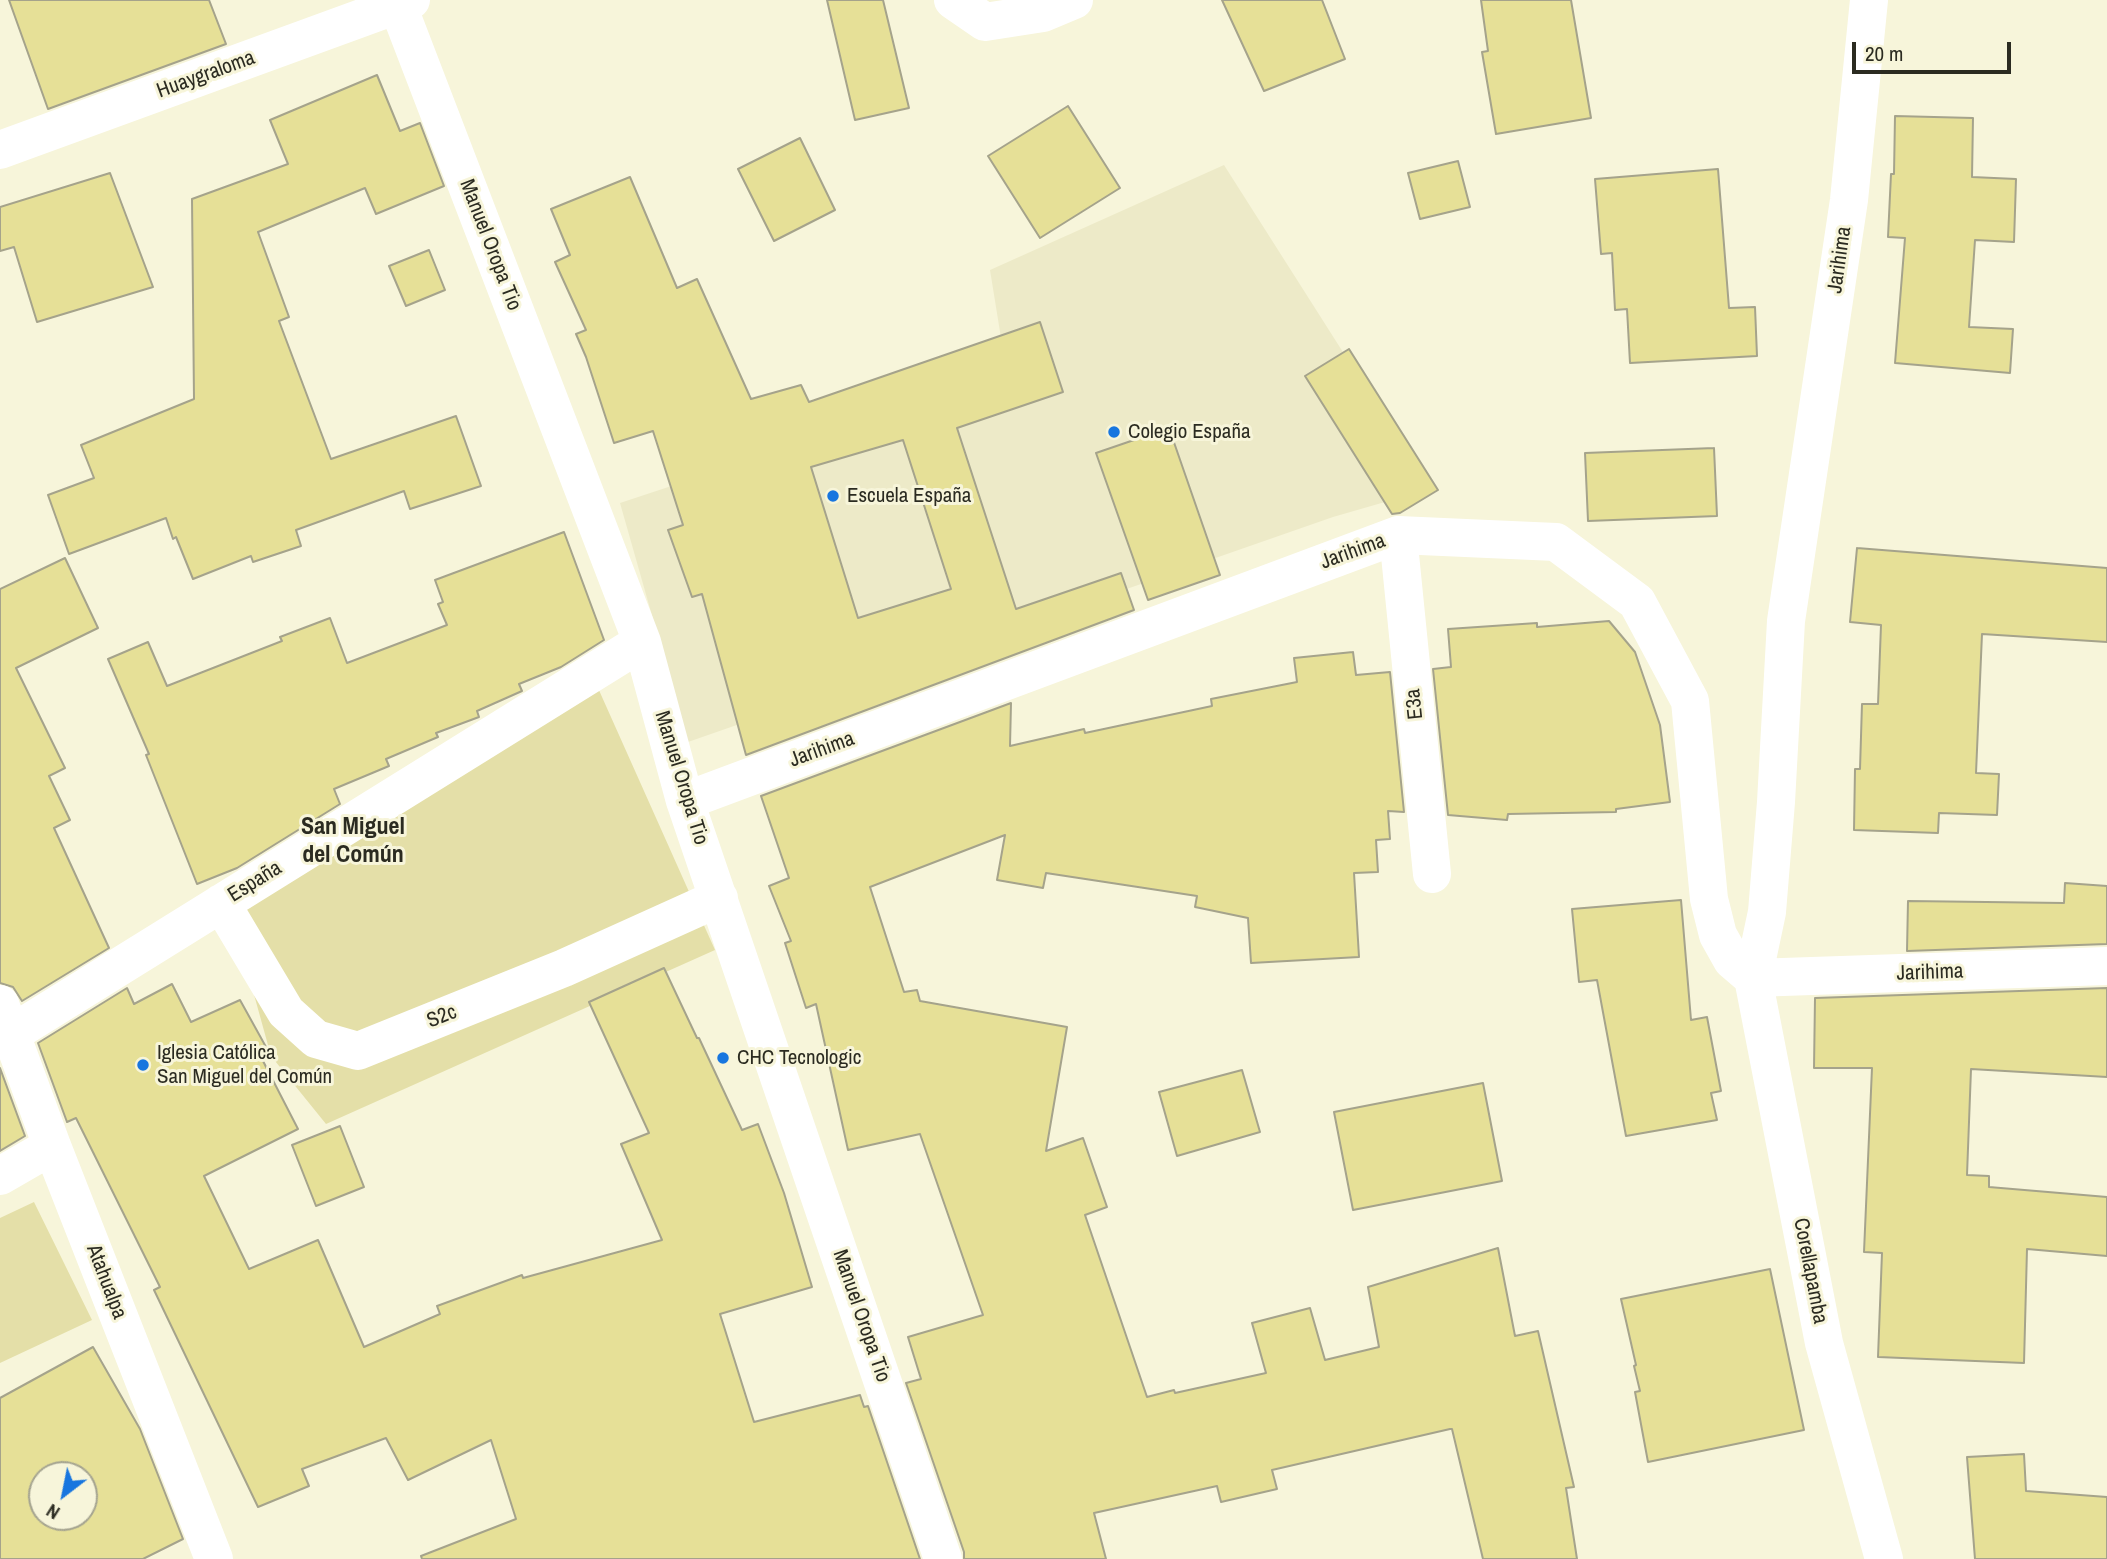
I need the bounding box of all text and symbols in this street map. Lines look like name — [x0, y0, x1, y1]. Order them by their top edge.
scale bar — [1855, 28, 2014, 72]
text: 20 m — [1865, 39, 1903, 68]
street label: Huaygraloma — [154, 46, 258, 104]
street label: Manuel Oropa Tio — [453, 176, 527, 314]
street label: Jarihima — [1823, 225, 1857, 295]
place label: Colegio España — [1128, 419, 1251, 445]
marker: Colegio España — [1106, 424, 1122, 440]
place label: Escuela España — [847, 483, 971, 509]
marker: Escuela España — [825, 488, 841, 504]
street label: Jarihima — [1317, 529, 1389, 575]
street label: E3a — [1401, 687, 1429, 721]
street label: Manuel Oropa Tio — [649, 708, 713, 848]
street label: Jarihima — [786, 727, 858, 773]
district label: San Miguel del Común — [301, 814, 405, 870]
street label: España — [224, 856, 286, 908]
street label: Jarihima — [1896, 959, 1964, 987]
street label: S2c — [424, 1000, 460, 1034]
place label: Iglesia Católica San Miguel del Común — [157, 1040, 332, 1090]
place label: CHC Tecnologic — [737, 1045, 861, 1071]
marker: CHC Tecnologic — [715, 1050, 731, 1066]
marker: Iglesia Católica San Miguel del Común — [135, 1057, 151, 1073]
street label: Corellapamba — [1787, 1216, 1833, 1326]
street label: Atahualpa — [80, 1241, 132, 1323]
street label: Manuel Oropa Tio — [827, 1246, 895, 1386]
north arrow — [28, 1461, 98, 1531]
text: N — [41, 1498, 65, 1526]

